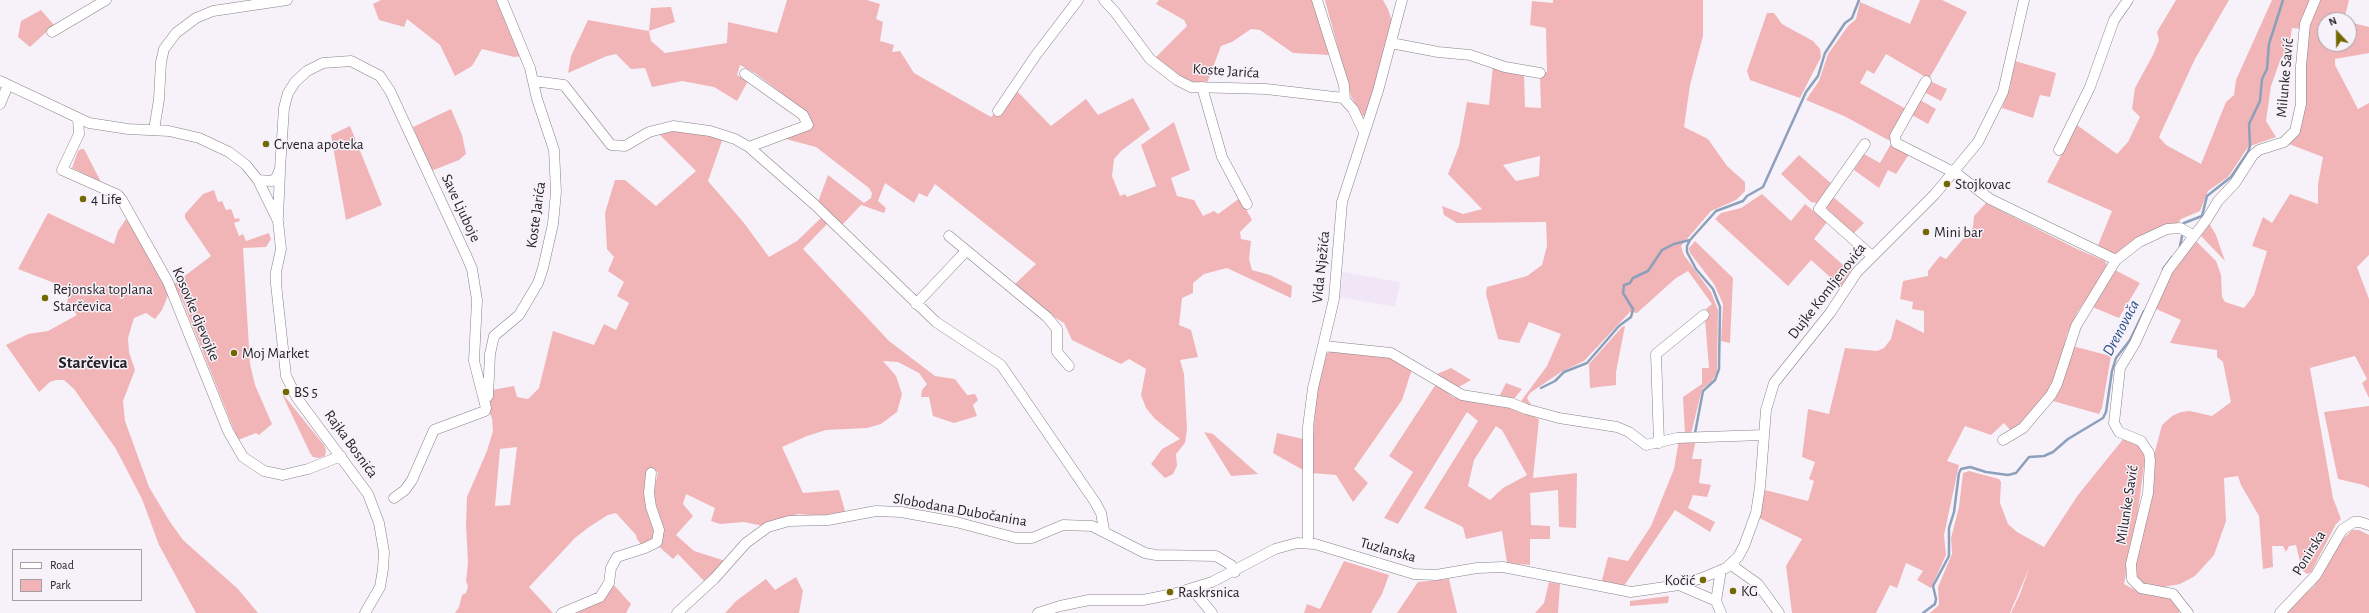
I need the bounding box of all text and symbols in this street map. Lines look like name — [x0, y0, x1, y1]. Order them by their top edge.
north arrow — [2317, 12, 2357, 52]
text: N — [2327, 15, 2338, 28]
street label: Milunke Savić — [2273, 38, 2297, 118]
street label: Koste Jarića — [1192, 60, 1260, 82]
place label: Crvena apoteka — [274, 135, 364, 153]
marker: Crvena apoteka — [261, 139, 271, 149]
street label: Save Ljuboje — [437, 171, 485, 245]
place label: Stojkovac — [1955, 175, 2011, 193]
marker: Stojkovac — [1942, 179, 1952, 189]
street label: Koste Jarića — [522, 181, 550, 249]
place label: 4 Life — [91, 190, 122, 208]
marker: 4 Life — [78, 194, 88, 204]
place label: Mini bar — [1934, 223, 1983, 241]
marker: Mini bar — [1921, 227, 1931, 237]
street label: Vida Nježića — [1308, 230, 1334, 304]
street label: Dujke Komljenovića — [1784, 240, 1870, 342]
street label: Kosovke djevojke — [168, 264, 224, 364]
place label: Rejonska toplana Starčevica — [53, 280, 153, 315]
marker: Rejonska toplana Starčevica — [40, 293, 50, 303]
water label: Drenovača — [2098, 297, 2144, 359]
place label: Moj Market — [242, 344, 309, 362]
marker: Moj Market — [229, 348, 239, 358]
district label: Starčevica — [58, 353, 128, 373]
place label: BS 5 — [294, 383, 318, 401]
marker: BS 5 — [281, 387, 291, 397]
street label: Rajka Bosnića — [320, 407, 382, 481]
street label: Milunke Savić — [2112, 464, 2142, 546]
street label: Slobodana Dubočanina — [892, 489, 1028, 531]
street label: Ponirska — [2288, 527, 2330, 579]
street label: Tuzlanska — [1358, 533, 1418, 567]
legend — [12, 549, 142, 601]
text: Road — [50, 559, 74, 571]
place label: Kočić — [1665, 571, 1695, 589]
marker: Kočić — [1698, 575, 1708, 585]
text: Park — [50, 579, 71, 591]
place label: KG — [1741, 582, 1758, 600]
place label: Raskrsnica — [1178, 583, 1240, 601]
marker: KG — [1728, 586, 1738, 596]
marker: Raskrsnica — [1165, 587, 1175, 597]

